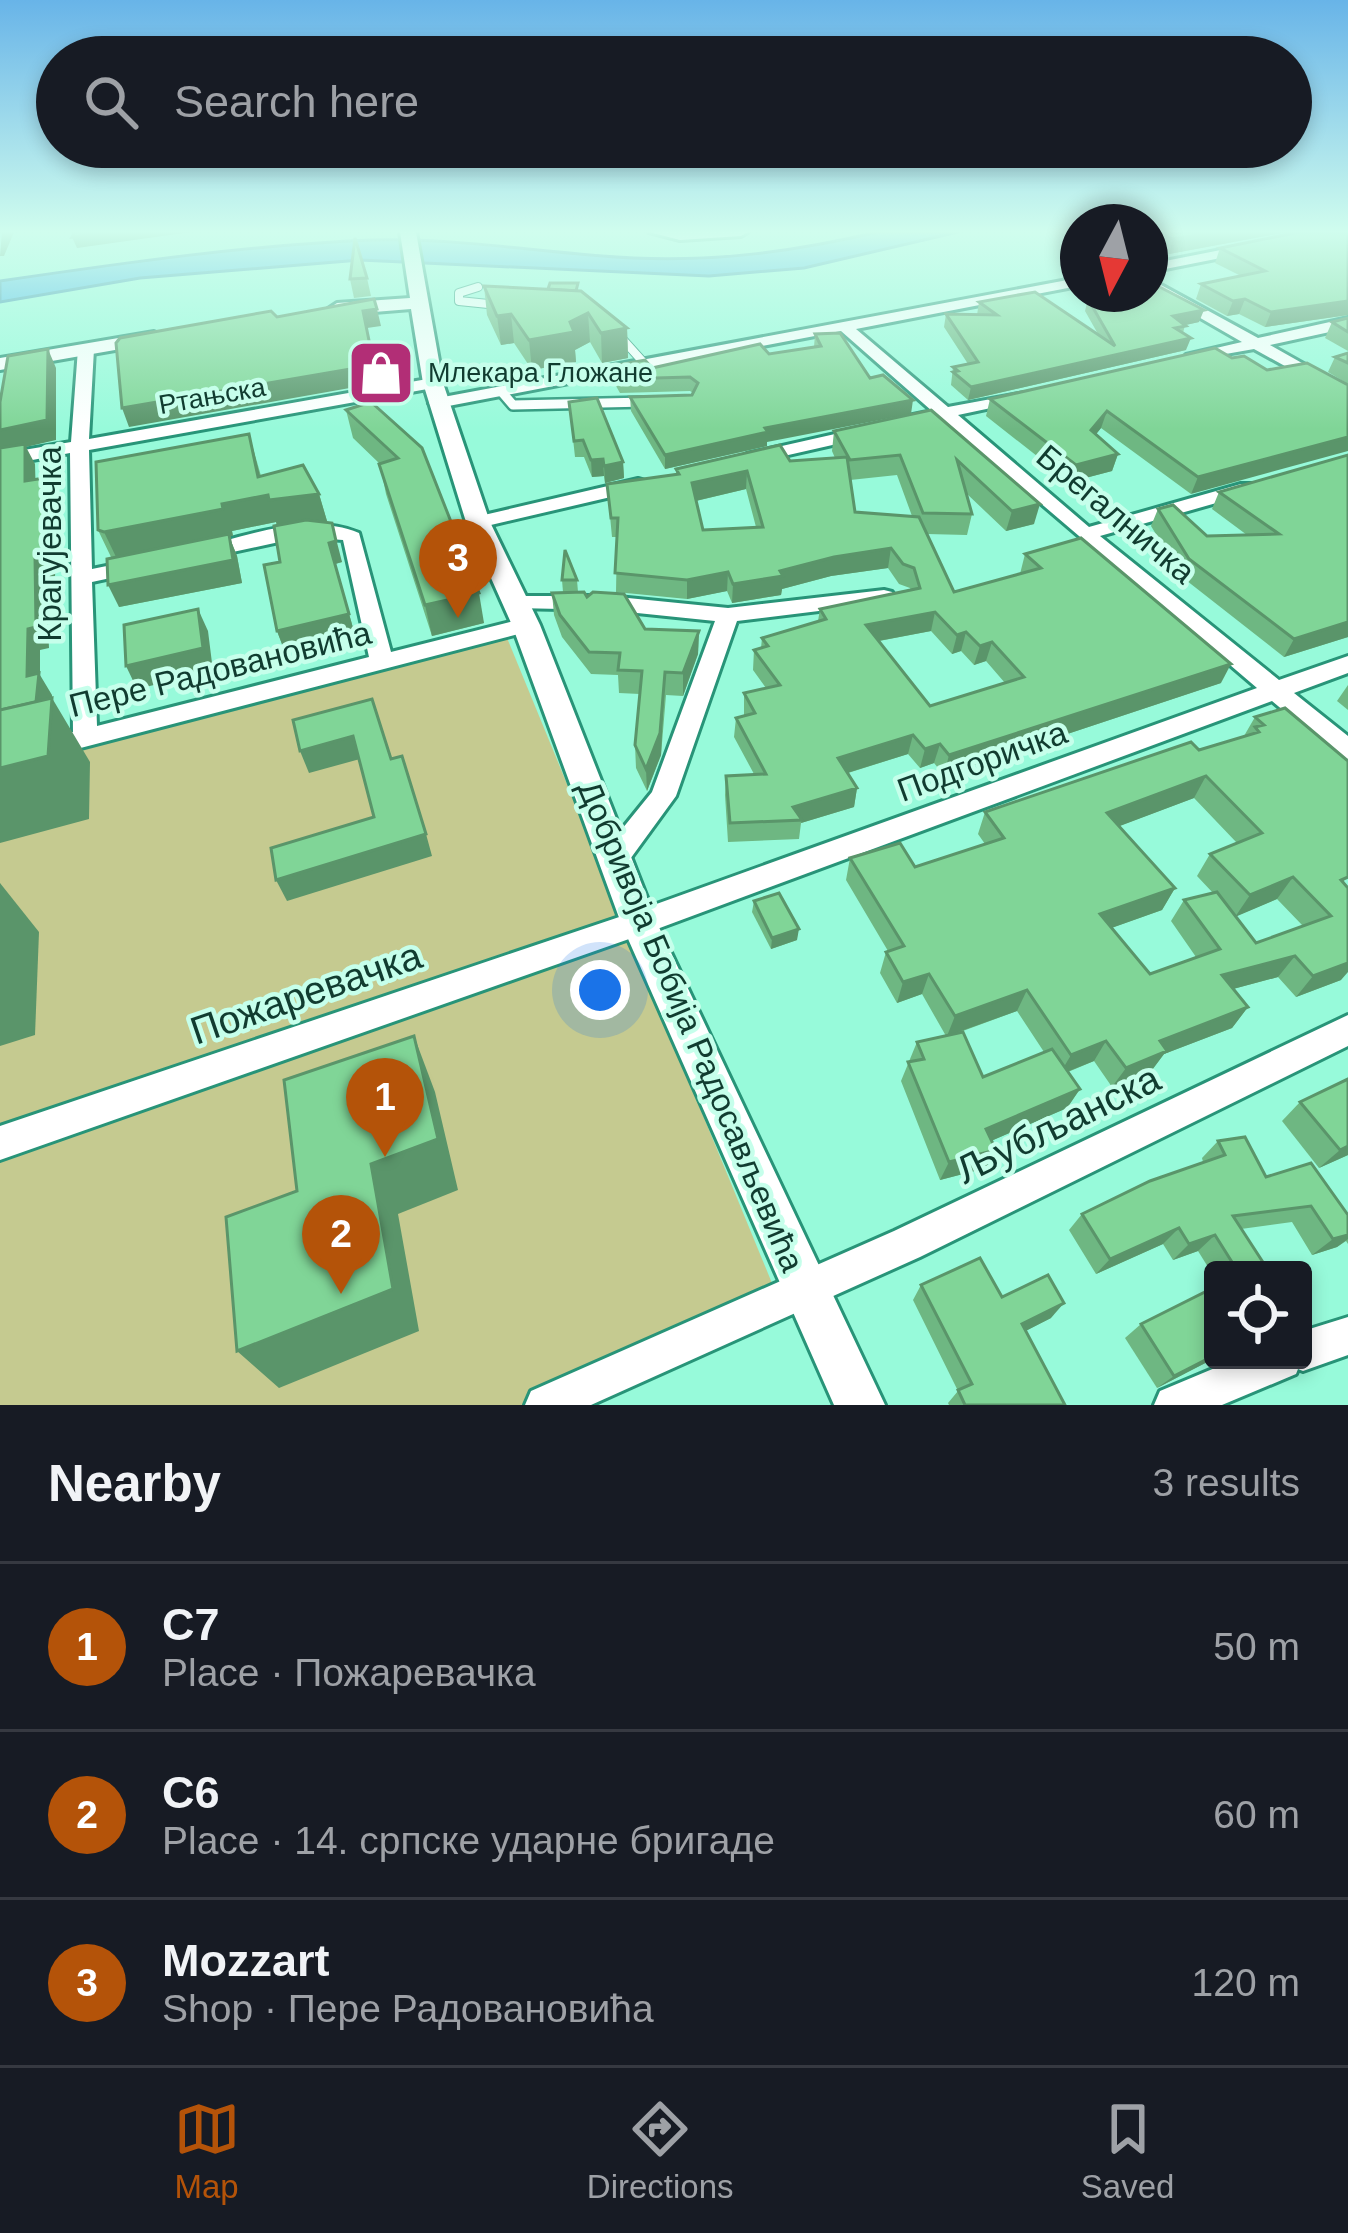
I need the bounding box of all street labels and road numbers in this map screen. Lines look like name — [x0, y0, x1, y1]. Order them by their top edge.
street label: Ртањска — [156, 372, 269, 420]
street label: Брегалничка — [1030, 437, 1203, 591]
street label: Крагујевачка — [31, 446, 68, 642]
street label: Пере Радовановића — [65, 613, 375, 724]
street label: Подгоричка — [892, 713, 1072, 809]
street label: Добривоја Бобија Радосављевића — [571, 775, 812, 1278]
street label: Пожаревачка — [185, 933, 427, 1053]
street label: Љубљанска — [949, 1056, 1167, 1192]

